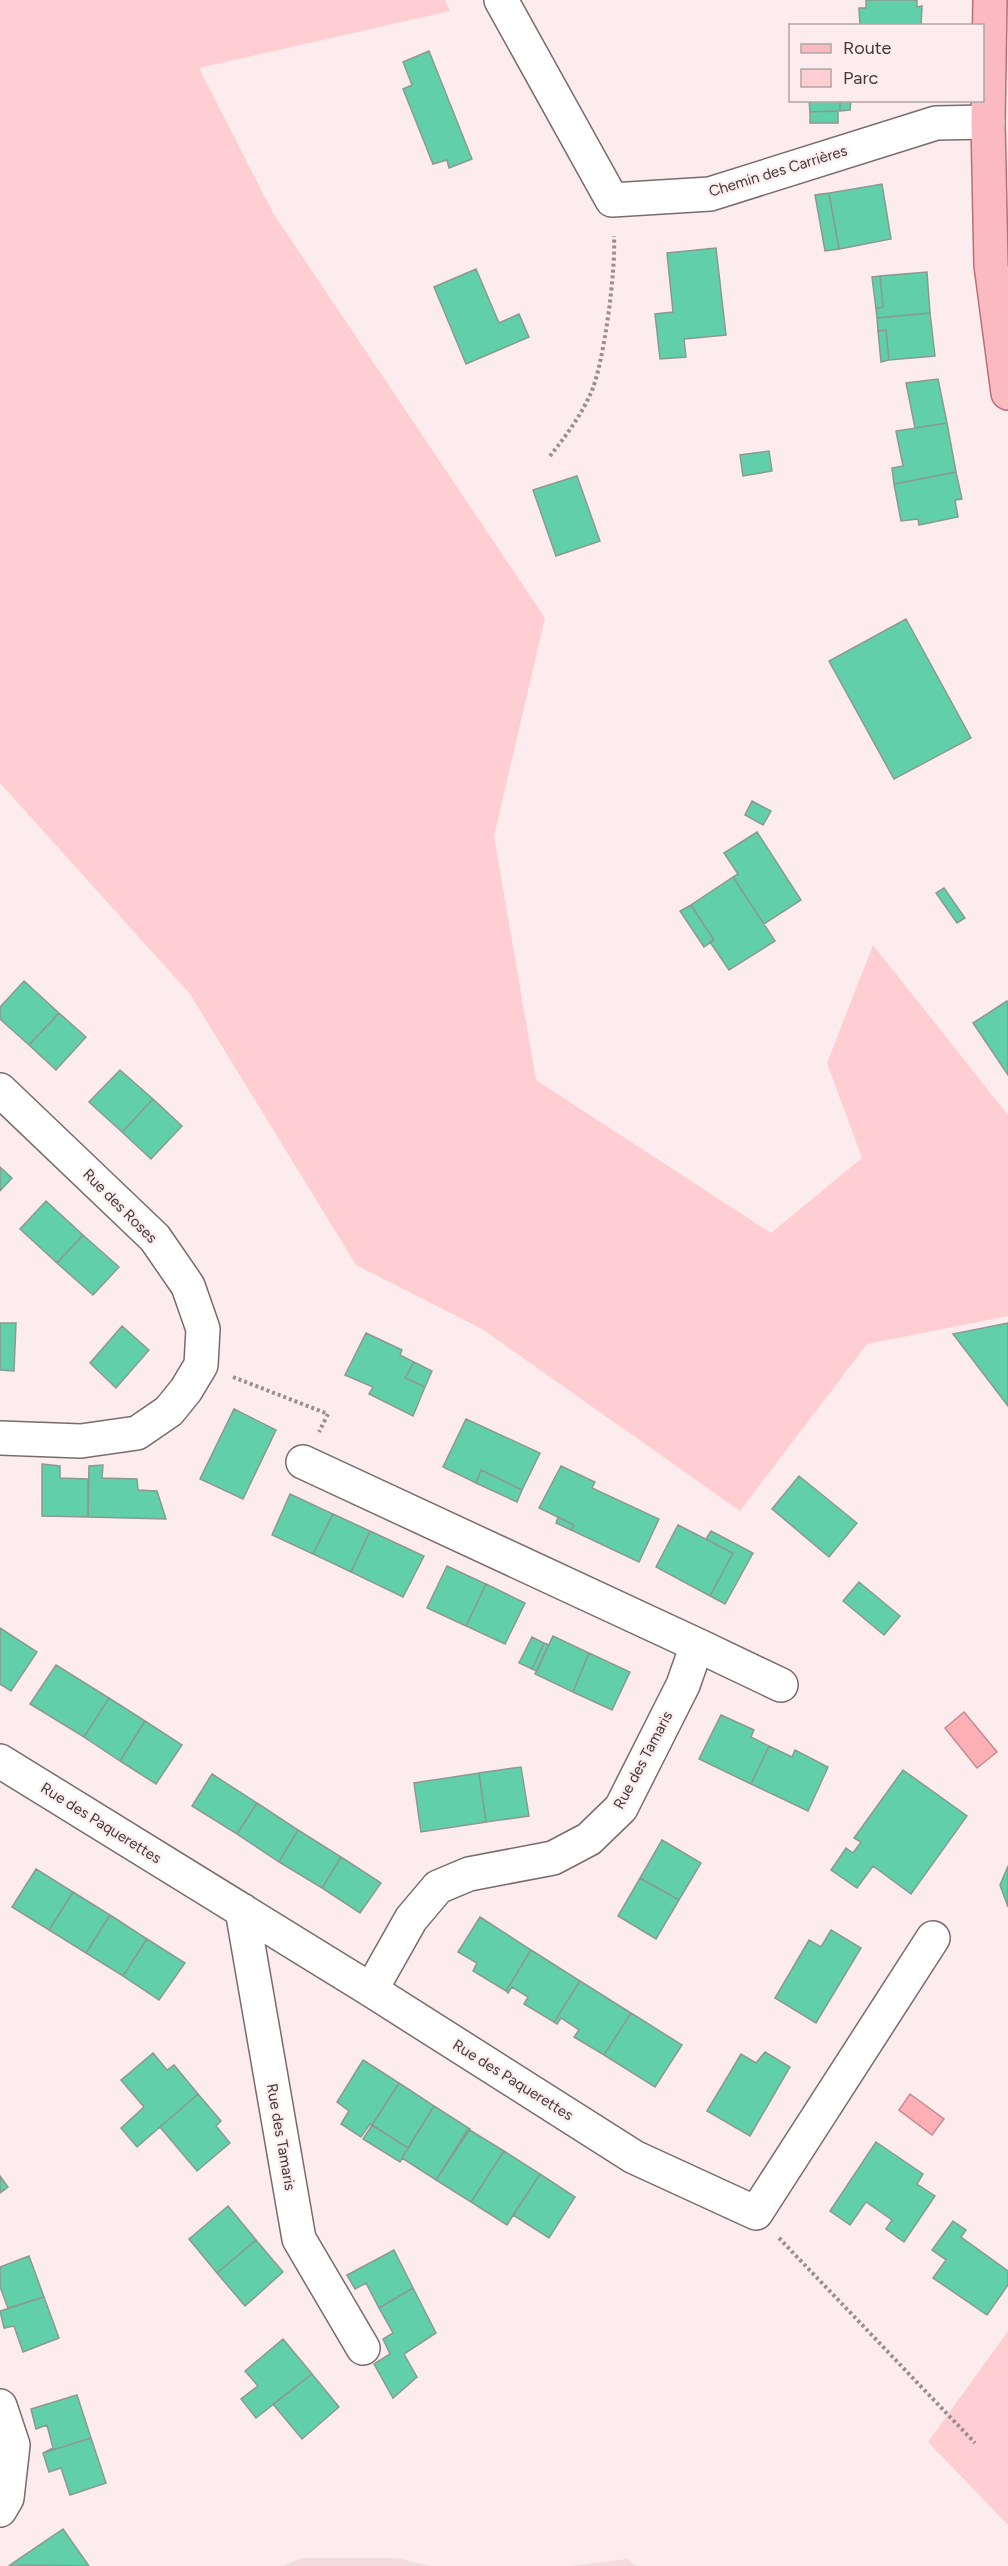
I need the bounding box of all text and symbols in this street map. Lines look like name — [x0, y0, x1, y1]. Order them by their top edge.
legend — [789, 24, 984, 102]
text: Route — [843, 37, 892, 59]
text: Parc — [843, 67, 879, 89]
street label: Chemin des Carrières — [707, 141, 849, 201]
street label: Rue des Roses — [79, 1165, 161, 1247]
street label: Rue des Tamaris — [610, 1708, 676, 1812]
street label: Rue des Paquerettes — [38, 1779, 164, 1867]
street label: Rue des Paquerettes — [450, 2036, 576, 2124]
street label: Rue des Tamaris — [263, 2082, 299, 2192]

